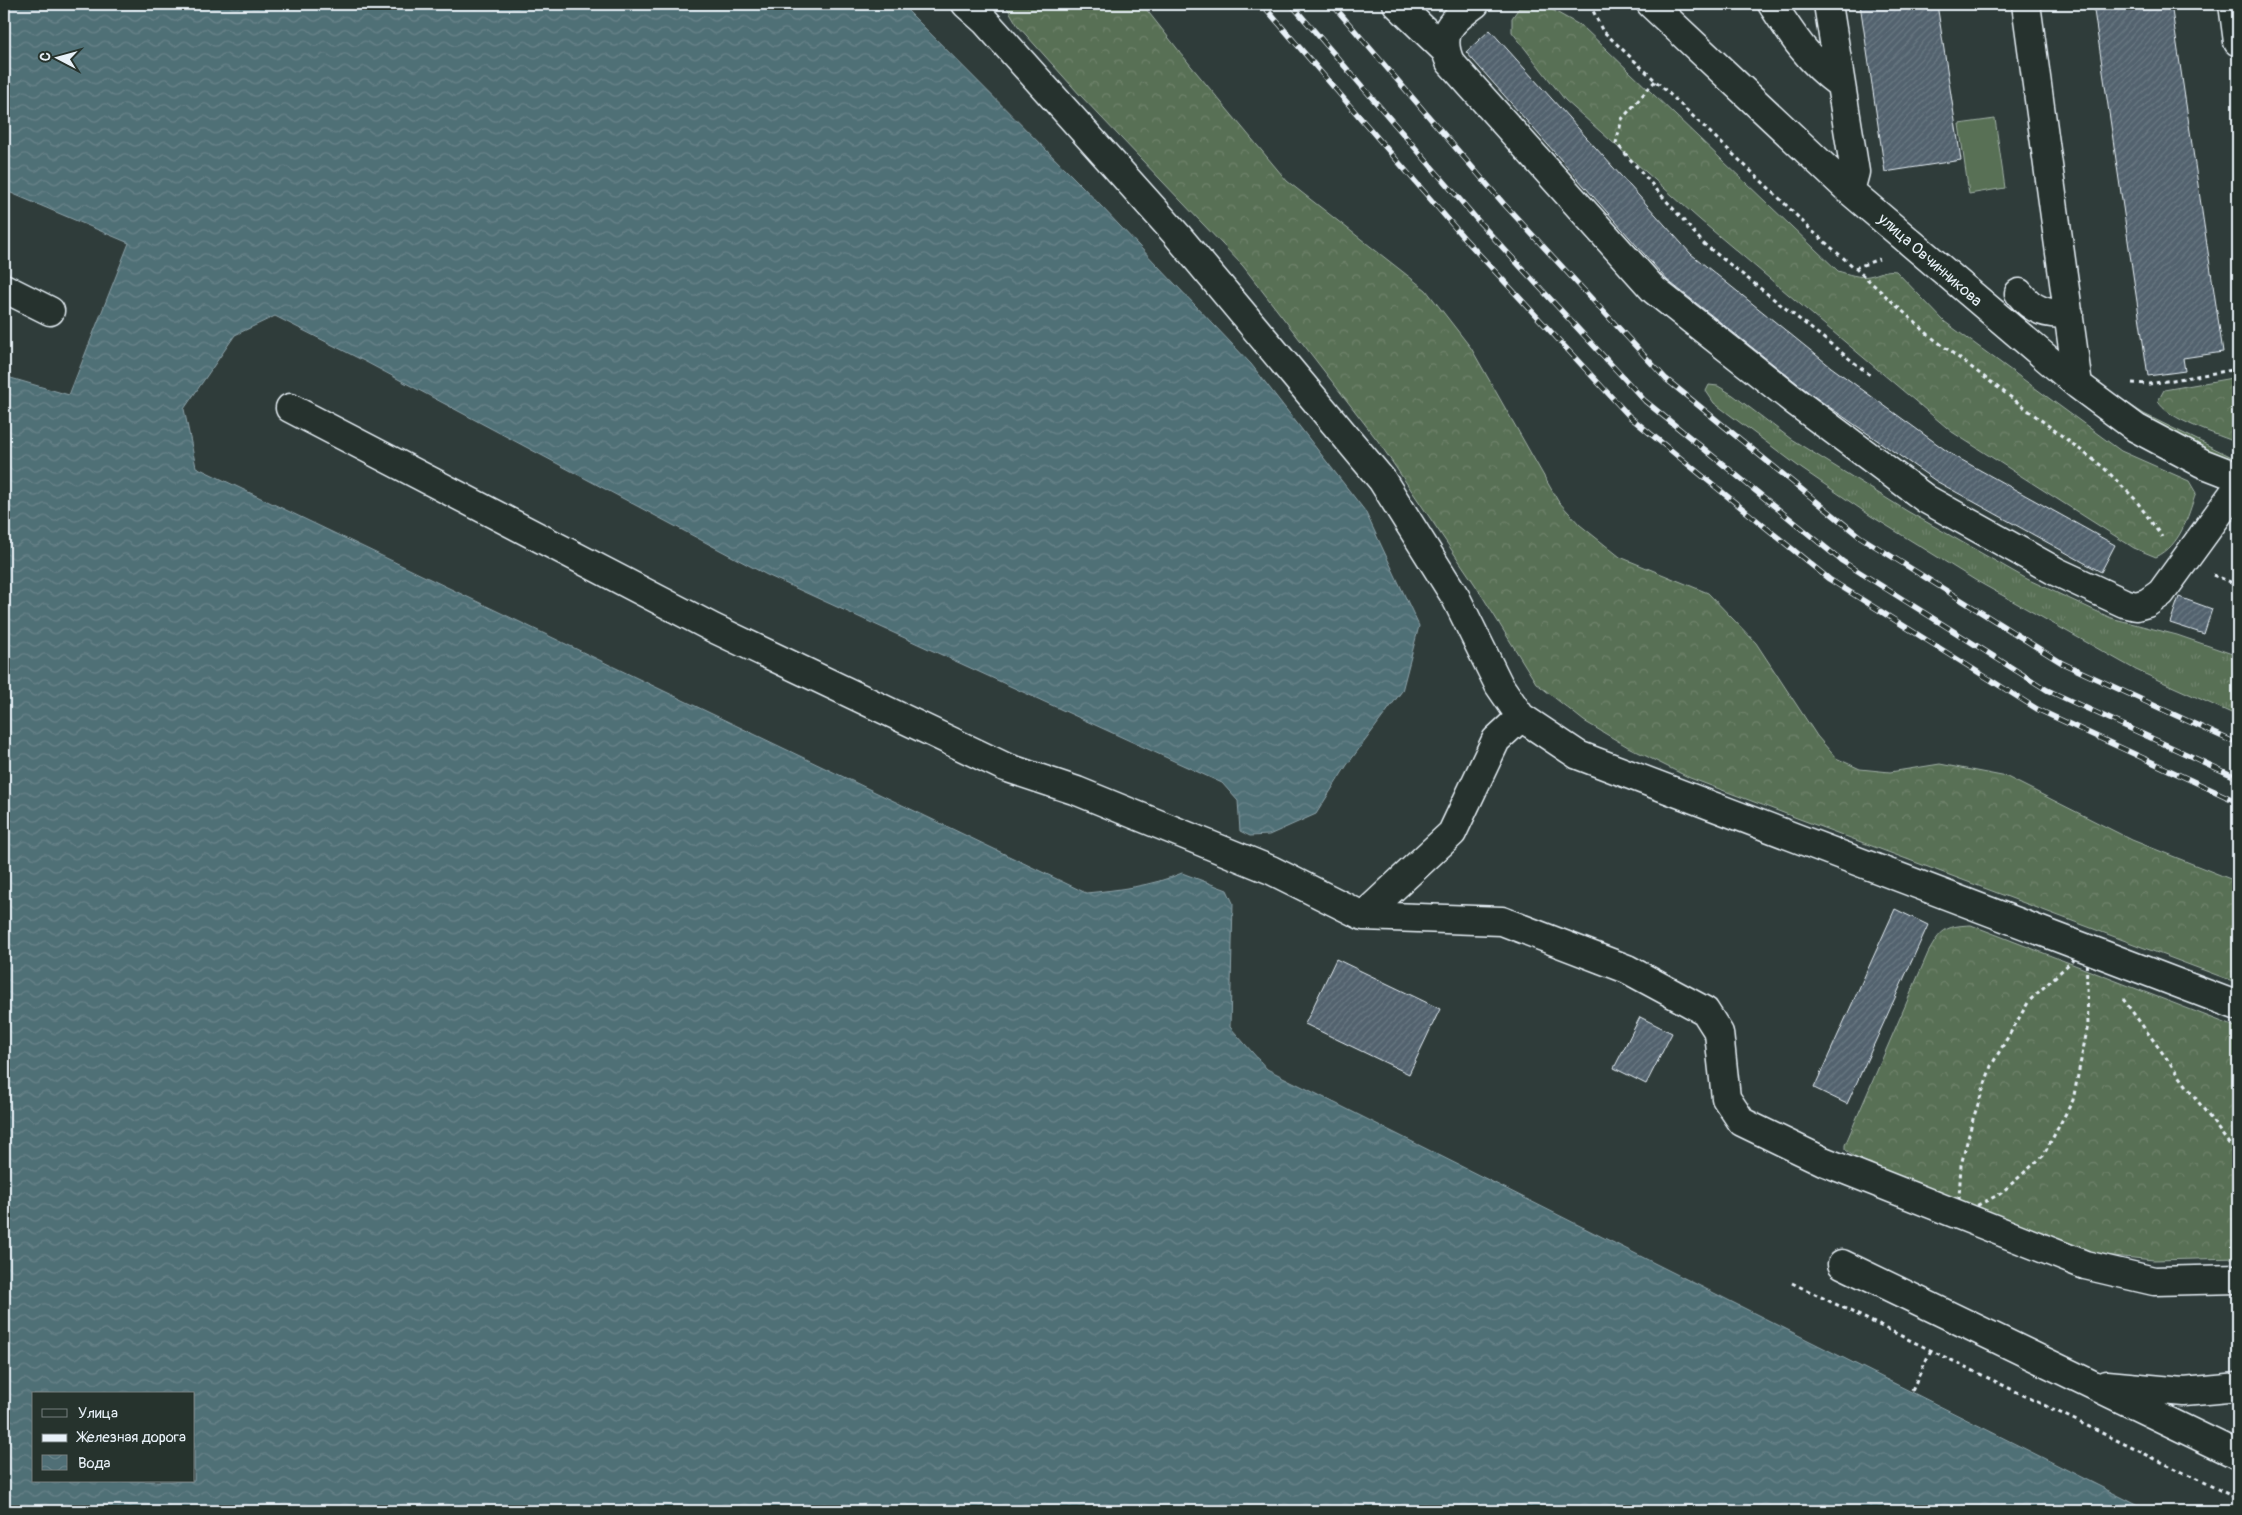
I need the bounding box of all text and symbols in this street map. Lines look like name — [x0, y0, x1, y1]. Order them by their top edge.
north arrow — [32, 32, 82, 82]
text: С — [37, 51, 55, 62]
street label: улица Овчинникова — [1873, 209, 1986, 311]
legend — [32, 1392, 195, 1482]
text: Улица — [78, 1404, 118, 1423]
text: Железная дорога — [76, 1428, 186, 1447]
text: Вода — [78, 1454, 111, 1473]

